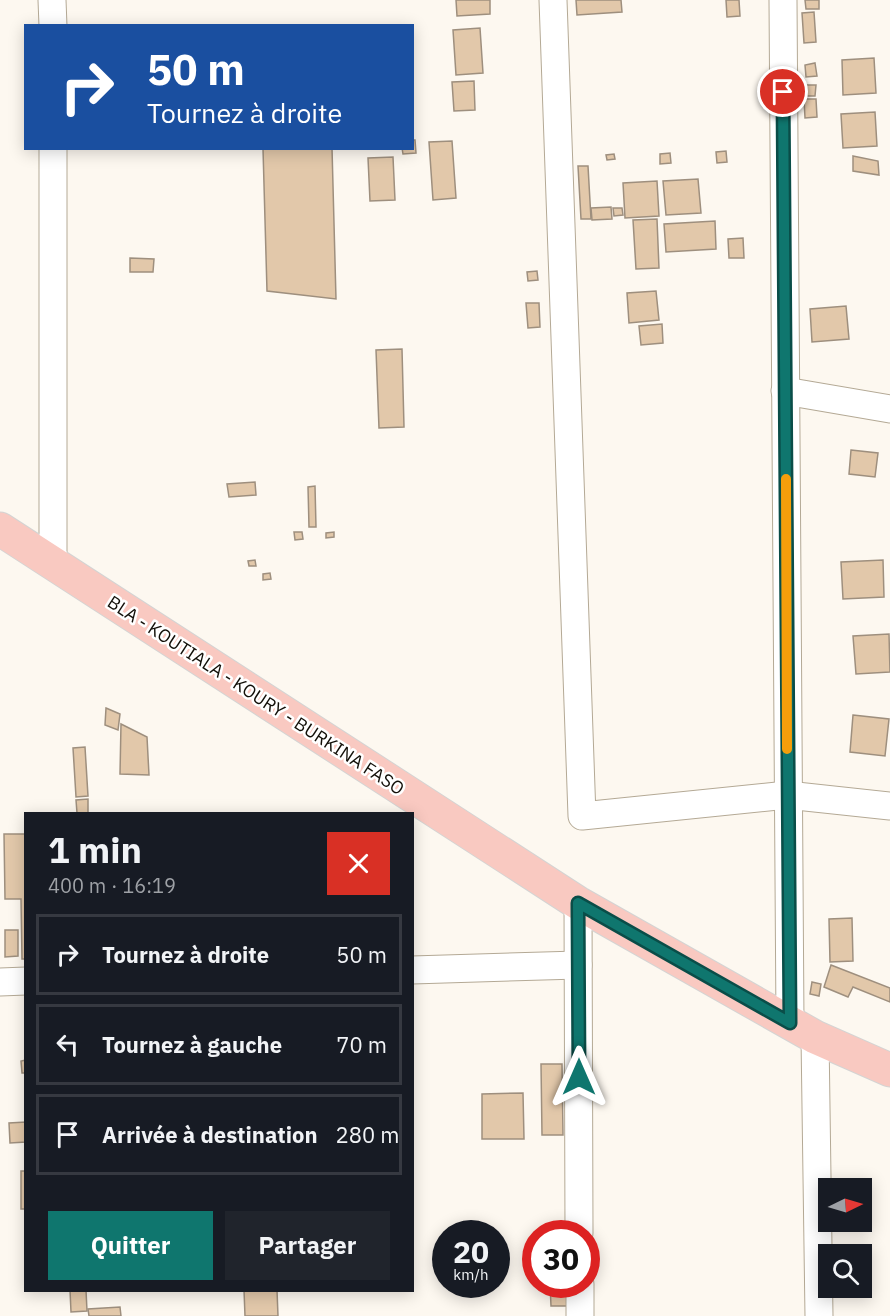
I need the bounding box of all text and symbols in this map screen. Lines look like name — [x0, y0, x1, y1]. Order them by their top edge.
text: 50 m — [147, 42, 245, 97]
icon: right — [48, 48, 126, 126]
pin — [757, 66, 808, 117]
icon: arrive — [766, 75, 799, 108]
text: Tournez à droite — [147, 95, 342, 130]
street label: BLA - KOUTIALA - KOURY - BURKINA FASO — [103, 590, 409, 800]
text: 1 min — [48, 826, 142, 873]
button: close — [327, 832, 390, 895]
text: 400 m · 16:19 — [48, 872, 176, 899]
icon: right — [51, 938, 84, 971]
text: Tournez à droite — [102, 940, 269, 969]
text: 50 m — [336, 940, 387, 969]
icon: left — [51, 1028, 84, 1061]
text: Tournez à gauche — [102, 1030, 282, 1059]
text: 70 m — [336, 1030, 387, 1059]
position arrow — [547, 1045, 611, 1109]
icon: arrive — [51, 1118, 84, 1151]
text: Arrivée à destination — [102, 1120, 318, 1149]
text: 280 m — [336, 1120, 400, 1149]
north arrow — [818, 1178, 872, 1232]
map controls — [818, 1178, 872, 1298]
button: Quitter — [48, 1211, 213, 1280]
button: Partager — [225, 1211, 390, 1280]
speed limit sign: 30 — [522, 1220, 600, 1298]
text: 20 — [453, 1232, 489, 1271]
button: search — [818, 1244, 872, 1298]
text: km/h — [453, 1265, 489, 1284]

